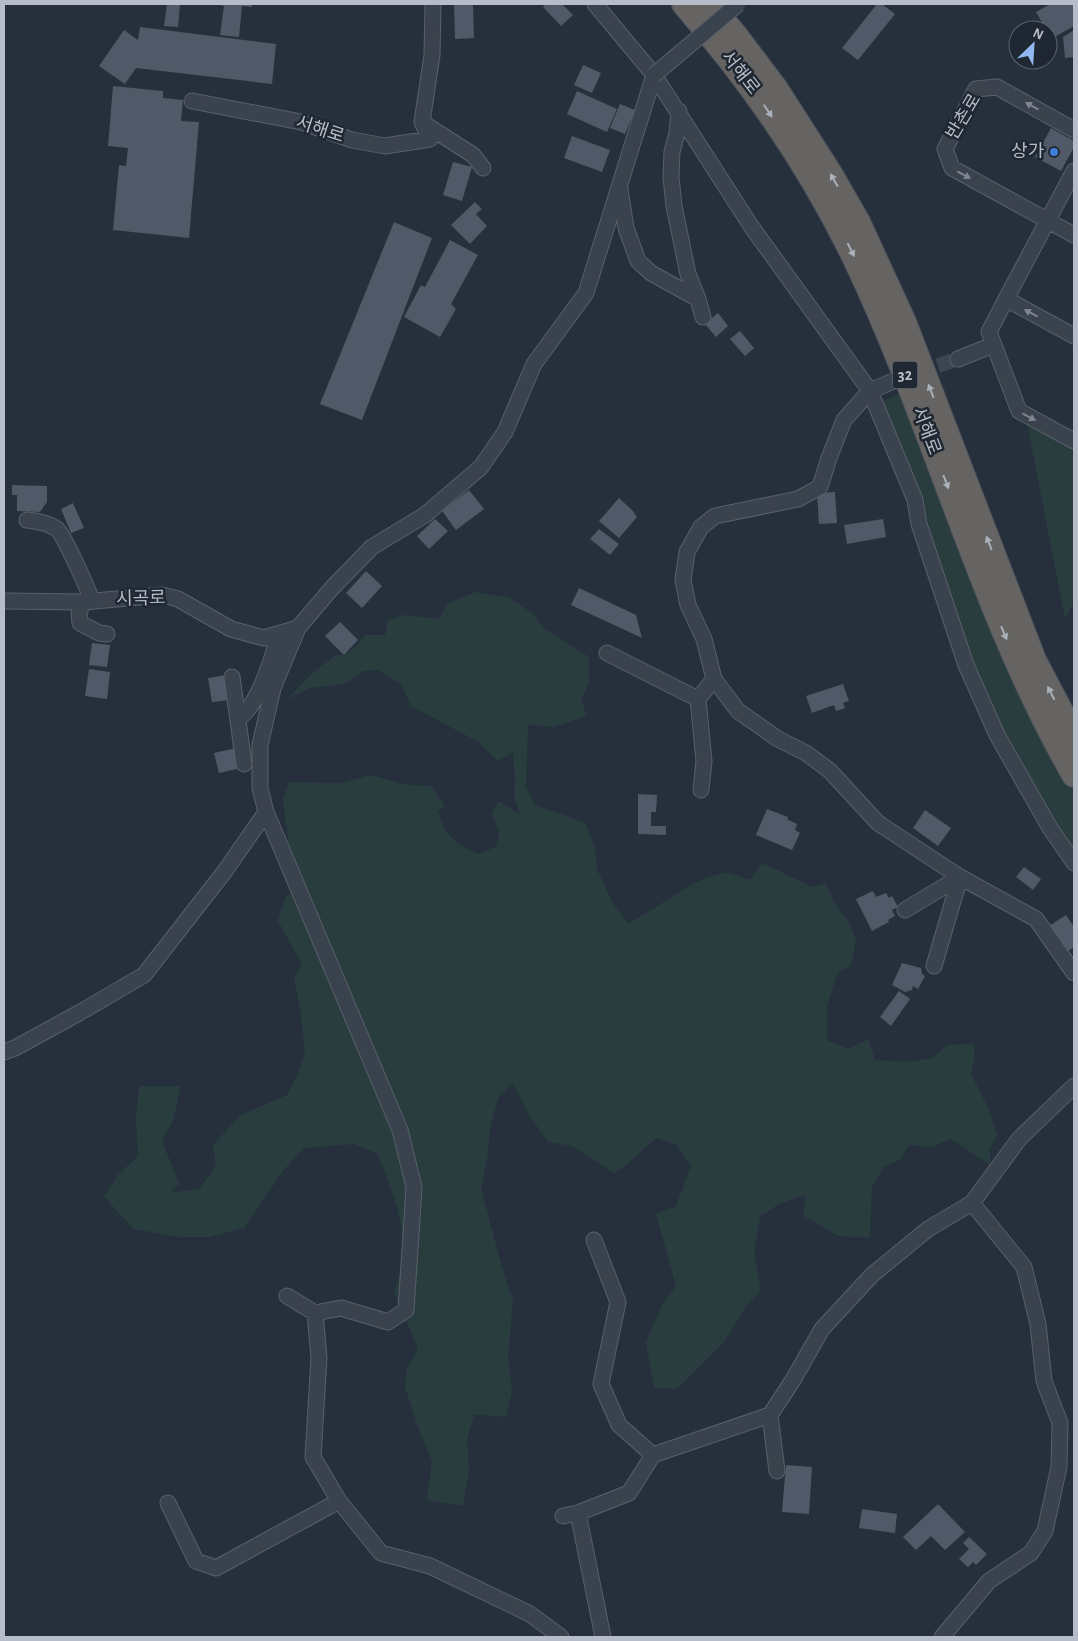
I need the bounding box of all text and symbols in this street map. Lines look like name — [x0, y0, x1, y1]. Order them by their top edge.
north arrow — [1008, 20, 1058, 70]
text: N — [1031, 26, 1045, 43]
street label: 서해로 — [718, 47, 763, 98]
street label: 반촌로 — [943, 91, 985, 143]
one-way arrow — [1025, 102, 1038, 111]
one-way arrow — [763, 104, 773, 117]
street label: 서해로 — [294, 113, 347, 146]
place label: 상가 — [1011, 141, 1044, 161]
marker: 상가 — [1048, 146, 1060, 158]
one-way arrow — [957, 171, 972, 179]
one-way arrow — [830, 174, 839, 187]
one-way arrow — [847, 243, 855, 258]
one-way arrow — [1025, 308, 1038, 317]
road number: 32 — [892, 362, 918, 388]
one-way arrow — [927, 383, 935, 398]
street label: 서해로 — [909, 404, 944, 457]
one-way arrow — [1022, 413, 1037, 421]
one-way arrow — [942, 474, 950, 489]
one-way arrow — [985, 535, 993, 550]
street label: 시곡로 — [116, 588, 166, 608]
one-way arrow — [1000, 626, 1008, 640]
one-way arrow — [1047, 686, 1055, 700]

